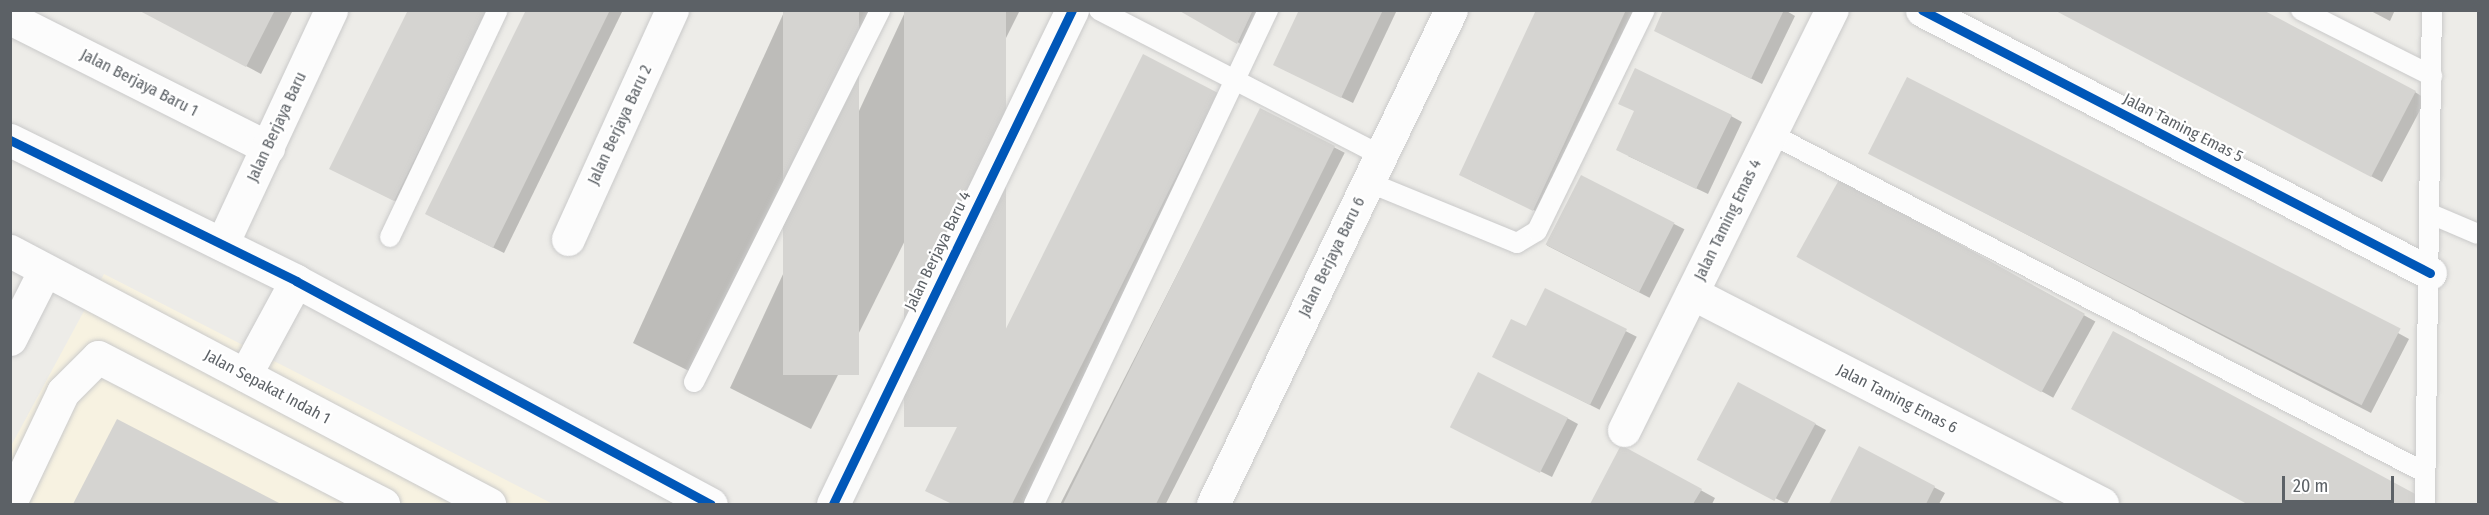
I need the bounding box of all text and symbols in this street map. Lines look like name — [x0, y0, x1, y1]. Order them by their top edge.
street label: Jalan Berjaya Baru 1 — [77, 45, 201, 121]
street label: Jalan Berjaya Baru 2 — [584, 62, 656, 188]
street label: Jalan Berjaya Baru — [243, 69, 311, 185]
street label: Jalan Taming Emas 5 — [2120, 89, 2246, 167]
street label: Jalan Taming Emas 4 — [1690, 156, 1766, 284]
street label: Jalan Berjaya Baru 4 — [901, 188, 975, 314]
street label: Jalan Berjaya Baru 6 — [1295, 194, 1369, 320]
street label: Jalan Sepakat Indah 1 — [201, 346, 333, 428]
street label: Jalan Taming Emas 6 — [1834, 360, 1960, 438]
scale bar — [2285, 464, 2398, 502]
text: 20 m — [2293, 475, 2328, 497]

